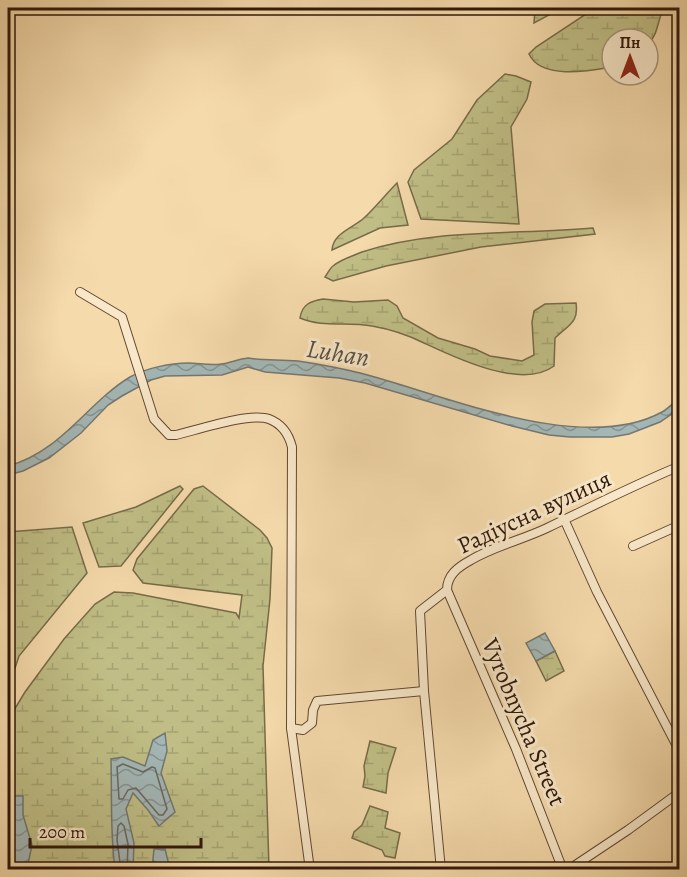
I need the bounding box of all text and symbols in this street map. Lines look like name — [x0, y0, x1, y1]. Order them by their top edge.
north arrow — [600, 27, 660, 87]
text: Пн — [620, 32, 640, 54]
water label: Luhan — [304, 331, 372, 375]
street label: Радіусна вулиця — [452, 462, 616, 562]
street label: Vyrobnycha Street — [474, 633, 574, 811]
scale bar — [30, 811, 201, 849]
text: 200 m — [39, 820, 85, 844]

